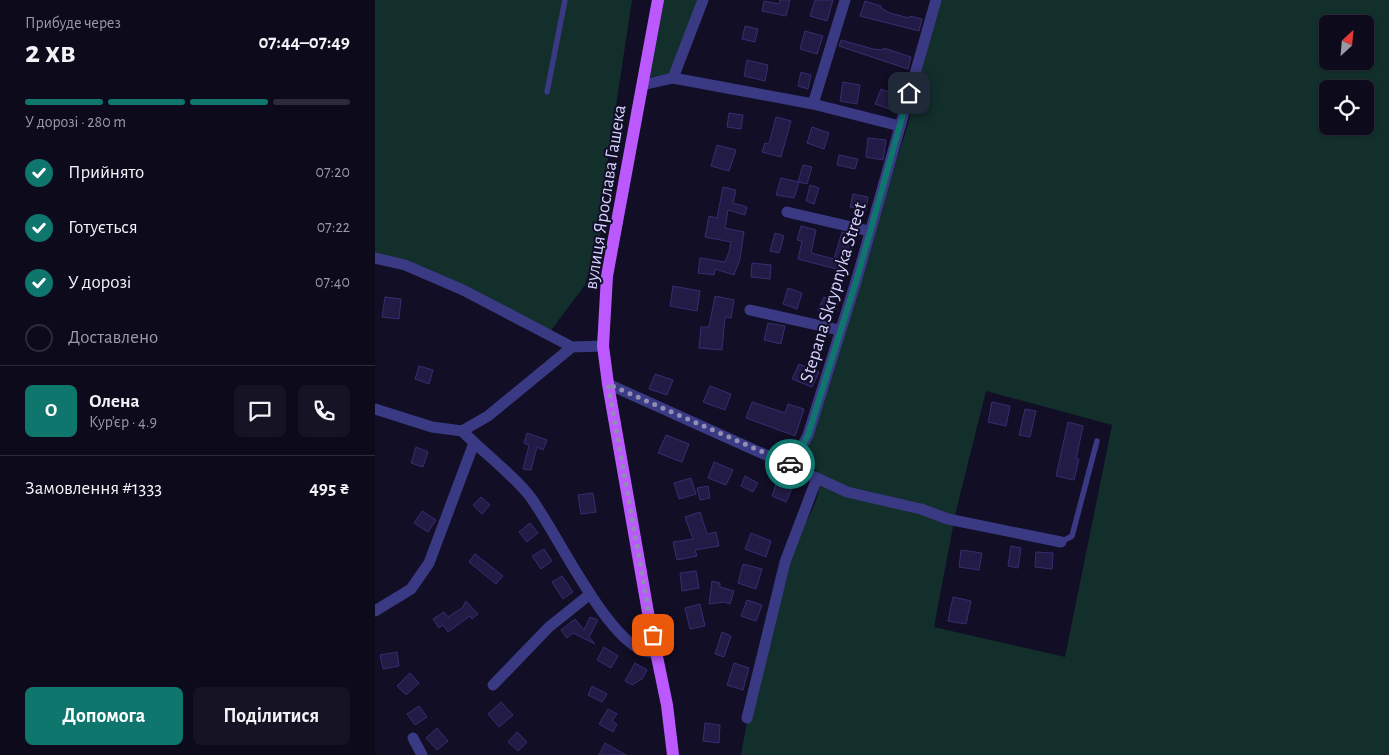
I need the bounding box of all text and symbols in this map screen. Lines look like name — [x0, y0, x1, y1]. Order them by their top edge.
text: Прибуде через — [25, 15, 121, 31]
north arrow — [1319, 15, 1374, 70]
map controls — [1319, 15, 1374, 135]
text: 07:44–07:49 — [258, 33, 350, 52]
text: 2 хв — [25, 36, 75, 68]
pin — [888, 72, 930, 114]
icon: home — [895, 79, 923, 107]
button: locate — [1319, 80, 1374, 135]
street label: вулиця Ярослава Гашека — [581, 103, 630, 291]
text: У дорозі · 280 m — [25, 114, 126, 130]
icon: check — [25, 159, 53, 187]
text: Прийнято — [68, 163, 144, 182]
text: 07:20 — [315, 164, 350, 180]
street label: Stepana Skrypnyka Street — [797, 200, 870, 385]
icon: check — [25, 214, 53, 242]
text: Готується — [68, 218, 138, 237]
text: 07:22 — [317, 219, 350, 235]
icon: check — [25, 269, 53, 297]
text: У дорозі — [68, 273, 131, 292]
text: 07:40 — [315, 274, 350, 290]
text: Доставлено — [68, 328, 158, 347]
button: chat — [234, 385, 286, 437]
button: phone — [298, 385, 350, 437]
text: Олена — [89, 392, 139, 411]
text: О — [45, 401, 57, 420]
text: Кур’єр · 4.9 — [89, 414, 157, 430]
courier — [765, 439, 815, 489]
icon: car — [776, 450, 804, 478]
text: Замовлення #1333 — [25, 479, 162, 498]
text: 495 ₴ — [309, 479, 350, 498]
pin — [632, 614, 674, 656]
icon: bag — [639, 621, 667, 649]
button: Допомога — [25, 687, 183, 745]
button: Поділитися — [193, 687, 350, 745]

